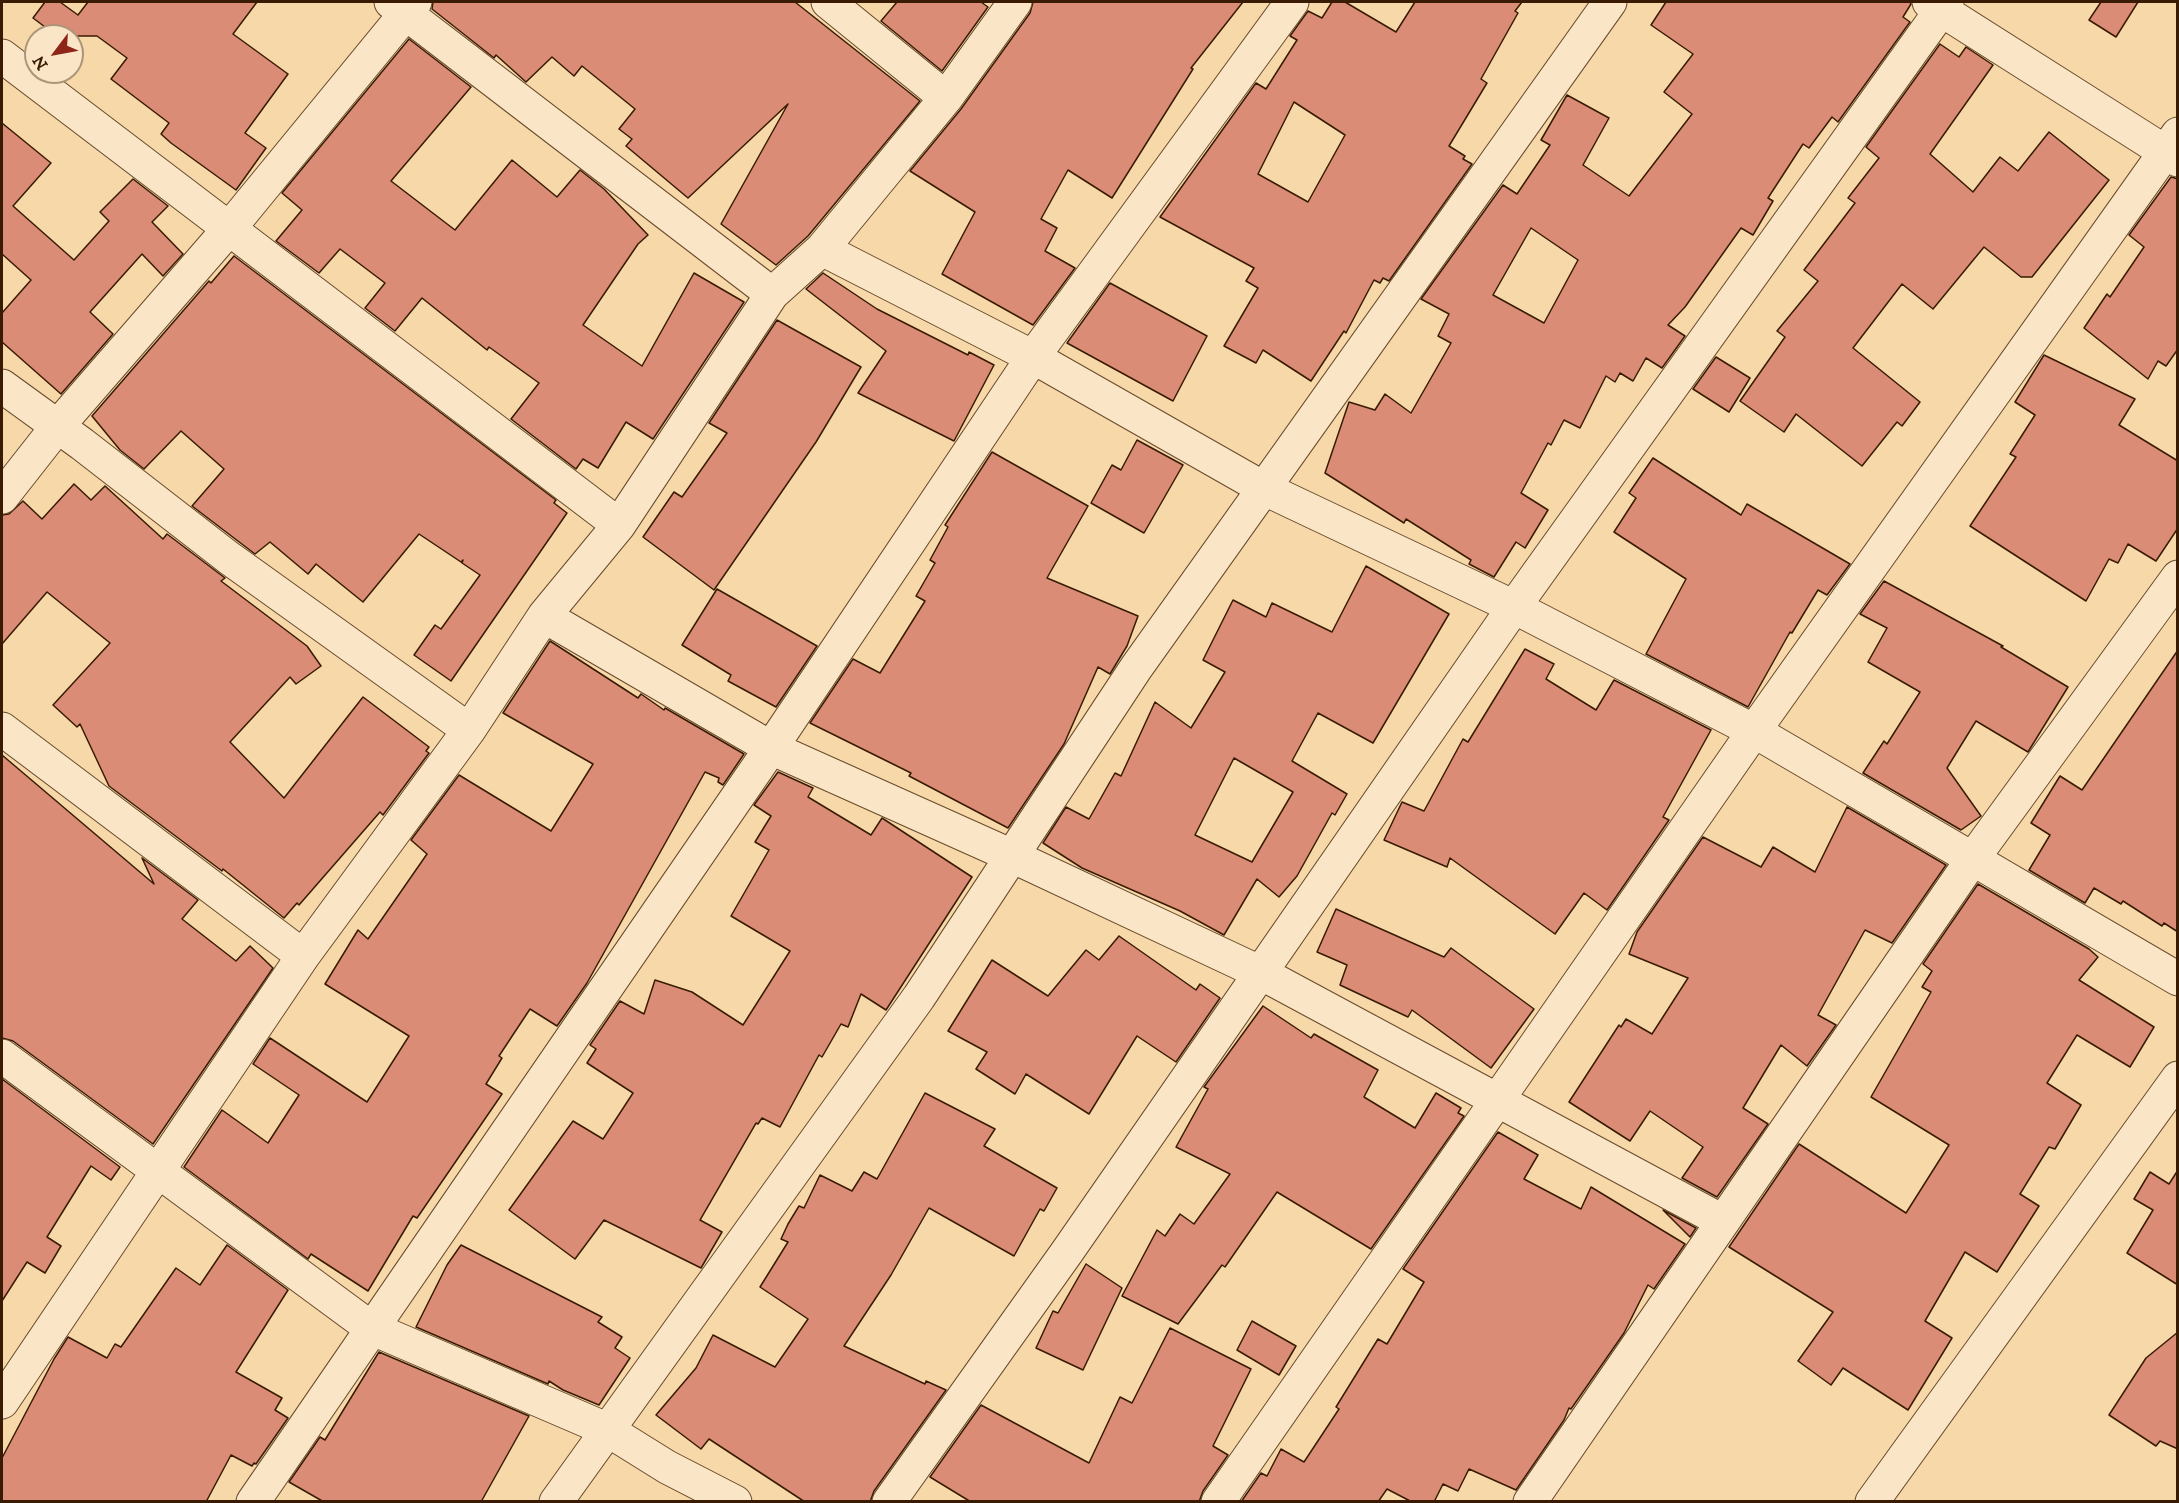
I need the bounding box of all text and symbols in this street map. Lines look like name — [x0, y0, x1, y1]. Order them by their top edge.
north arrow — [24, 24, 84, 84]
text: N — [28, 52, 52, 73]

